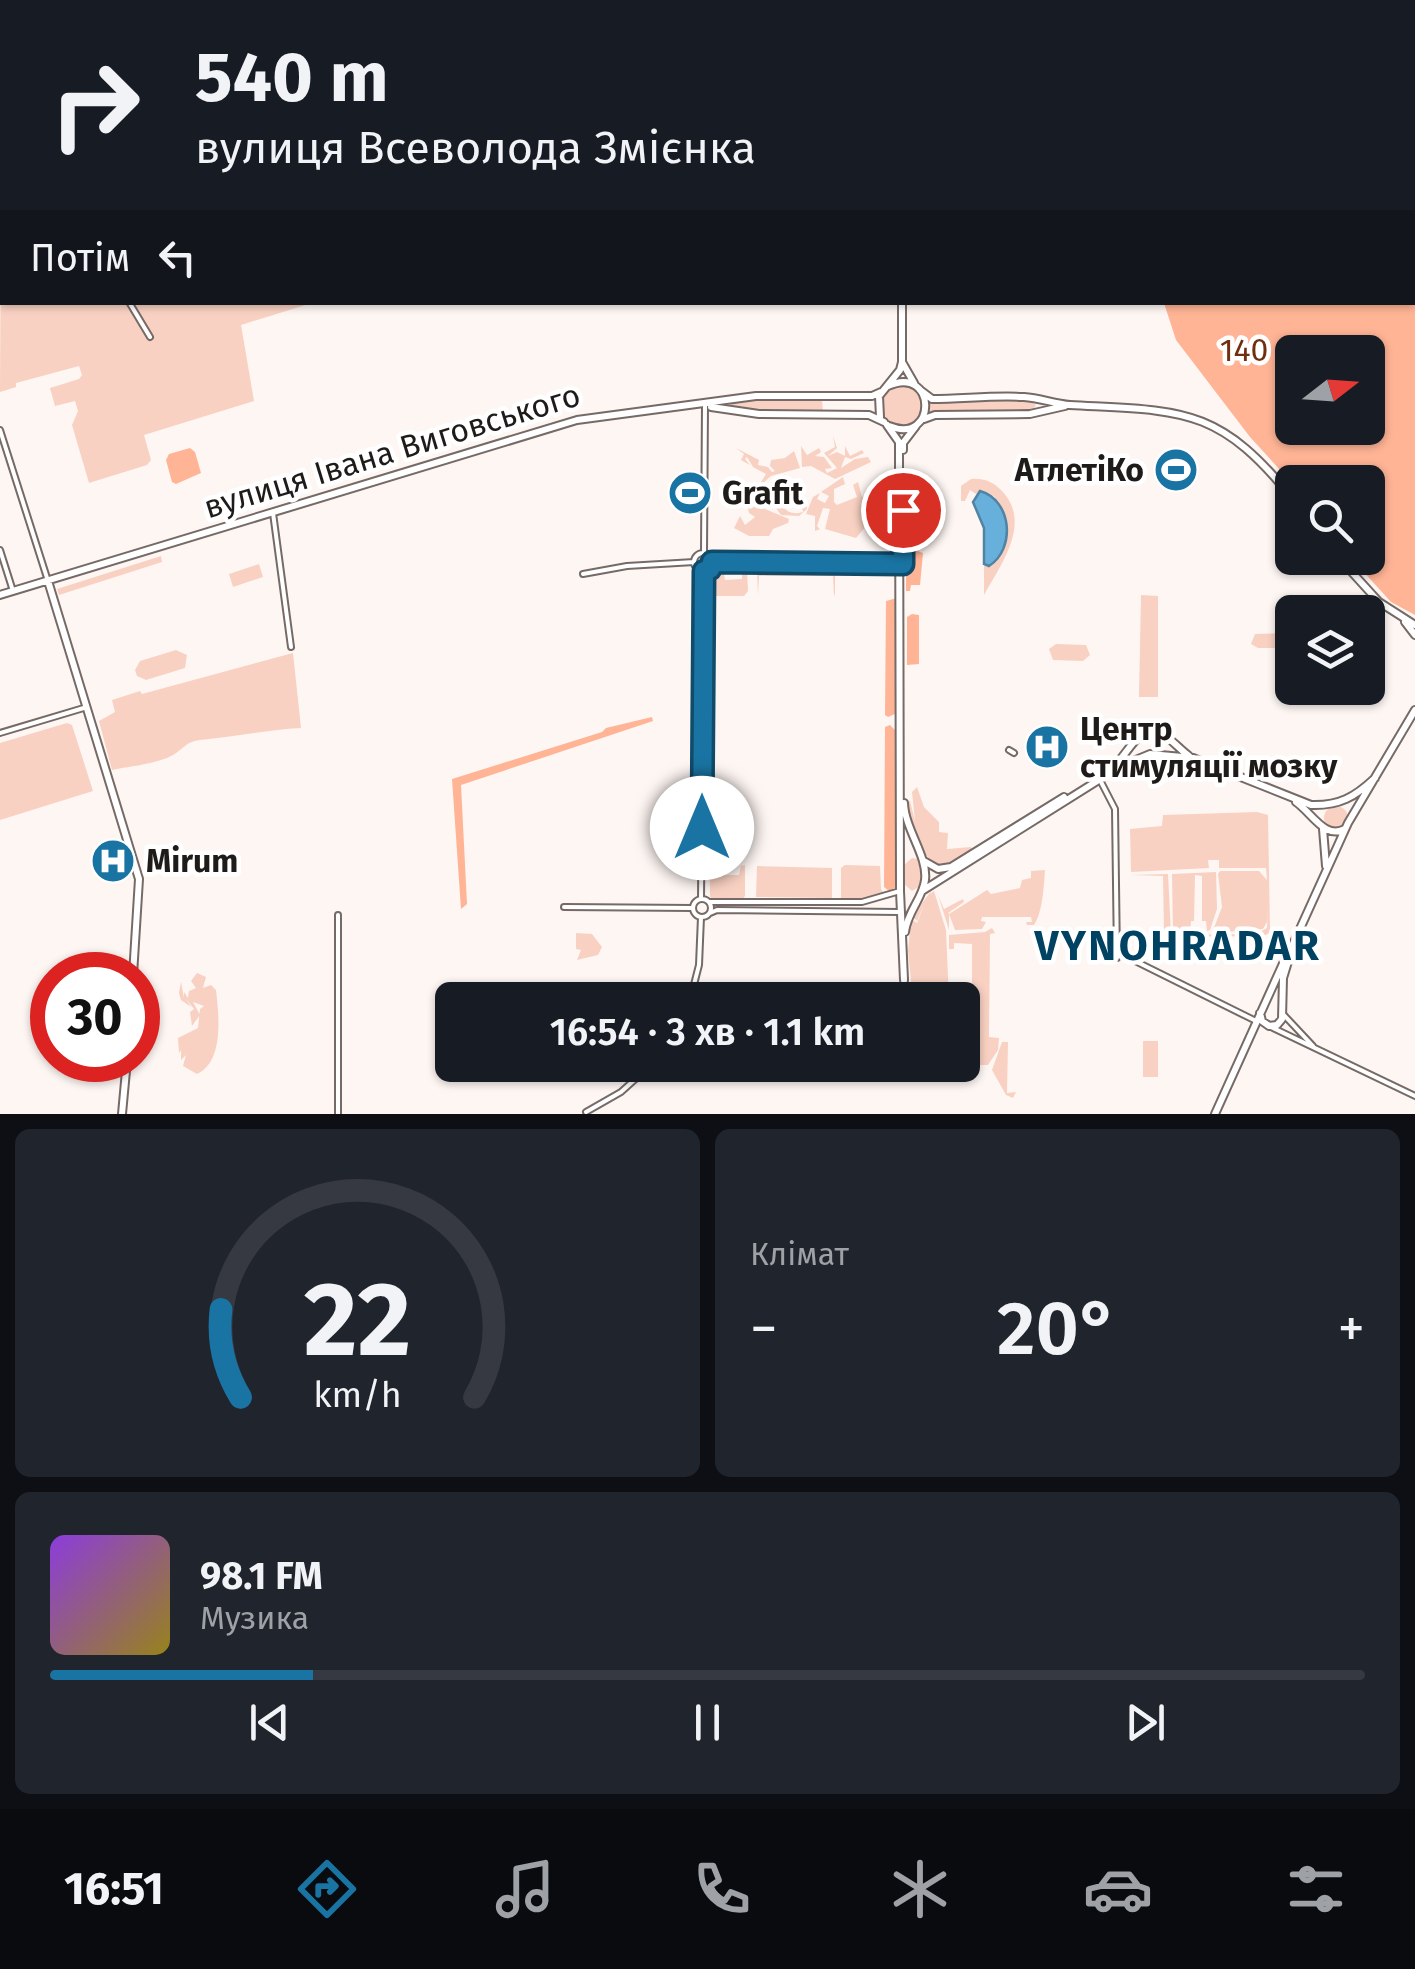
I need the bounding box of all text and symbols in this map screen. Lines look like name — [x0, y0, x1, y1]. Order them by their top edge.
text: 540 m — [195, 36, 389, 120]
icon: right — [30, 40, 160, 170]
text: вулиця Всеволода Змієнка — [195, 121, 756, 175]
icon: left — [150, 230, 205, 285]
text: Потім — [30, 235, 130, 281]
park label: 140 — [1220, 331, 1268, 369]
north arrow — [1275, 335, 1385, 445]
map controls — [1275, 335, 1385, 705]
street label: вулиця Івана Виговського — [199, 376, 585, 526]
sports icon: АтлетіКо — [1153, 447, 1199, 493]
place label: АтлетіКо — [1014, 451, 1144, 489]
button: search — [1275, 465, 1385, 575]
pin — [861, 468, 946, 553]
sports icon: Grafit — [667, 470, 713, 516]
place label: Grafit — [722, 474, 804, 512]
icon: arrive — [876, 483, 931, 538]
button: layers — [1275, 595, 1385, 705]
place label: Центр стимуляції мозку — [1080, 710, 1338, 785]
hospital icon: Центр стимуляції мозку — [1024, 724, 1070, 770]
position arrow — [650, 776, 754, 880]
hospital icon: Mirum — [90, 838, 136, 884]
place label: Mirum — [146, 842, 238, 880]
district label: VYNOHRADAR — [1033, 921, 1322, 971]
speed limit sign: 30 — [30, 952, 160, 1082]
text: 16:54 · 3 хв · 1.1 km — [550, 1009, 865, 1055]
text: Клімат — [750, 1235, 849, 1273]
text: 22 — [304, 1258, 411, 1383]
text: 20° — [997, 1284, 1118, 1374]
text: − — [750, 1296, 778, 1362]
text: + — [1338, 1296, 1365, 1362]
text: km/h — [313, 1374, 402, 1416]
text: 98.1 FM — [200, 1553, 323, 1599]
text: Музика — [200, 1599, 309, 1637]
icon: previous — [242, 1695, 297, 1750]
icon: pause — [680, 1695, 735, 1750]
icon: next — [1118, 1695, 1173, 1750]
icon: directions — [292, 1854, 362, 1924]
icon: music — [490, 1854, 560, 1924]
icon: phone — [687, 1854, 757, 1924]
icon: climate — [885, 1854, 955, 1924]
icon: car — [1083, 1854, 1153, 1924]
icon: filters — [1281, 1854, 1351, 1924]
text: 16:51 — [64, 1862, 164, 1916]

